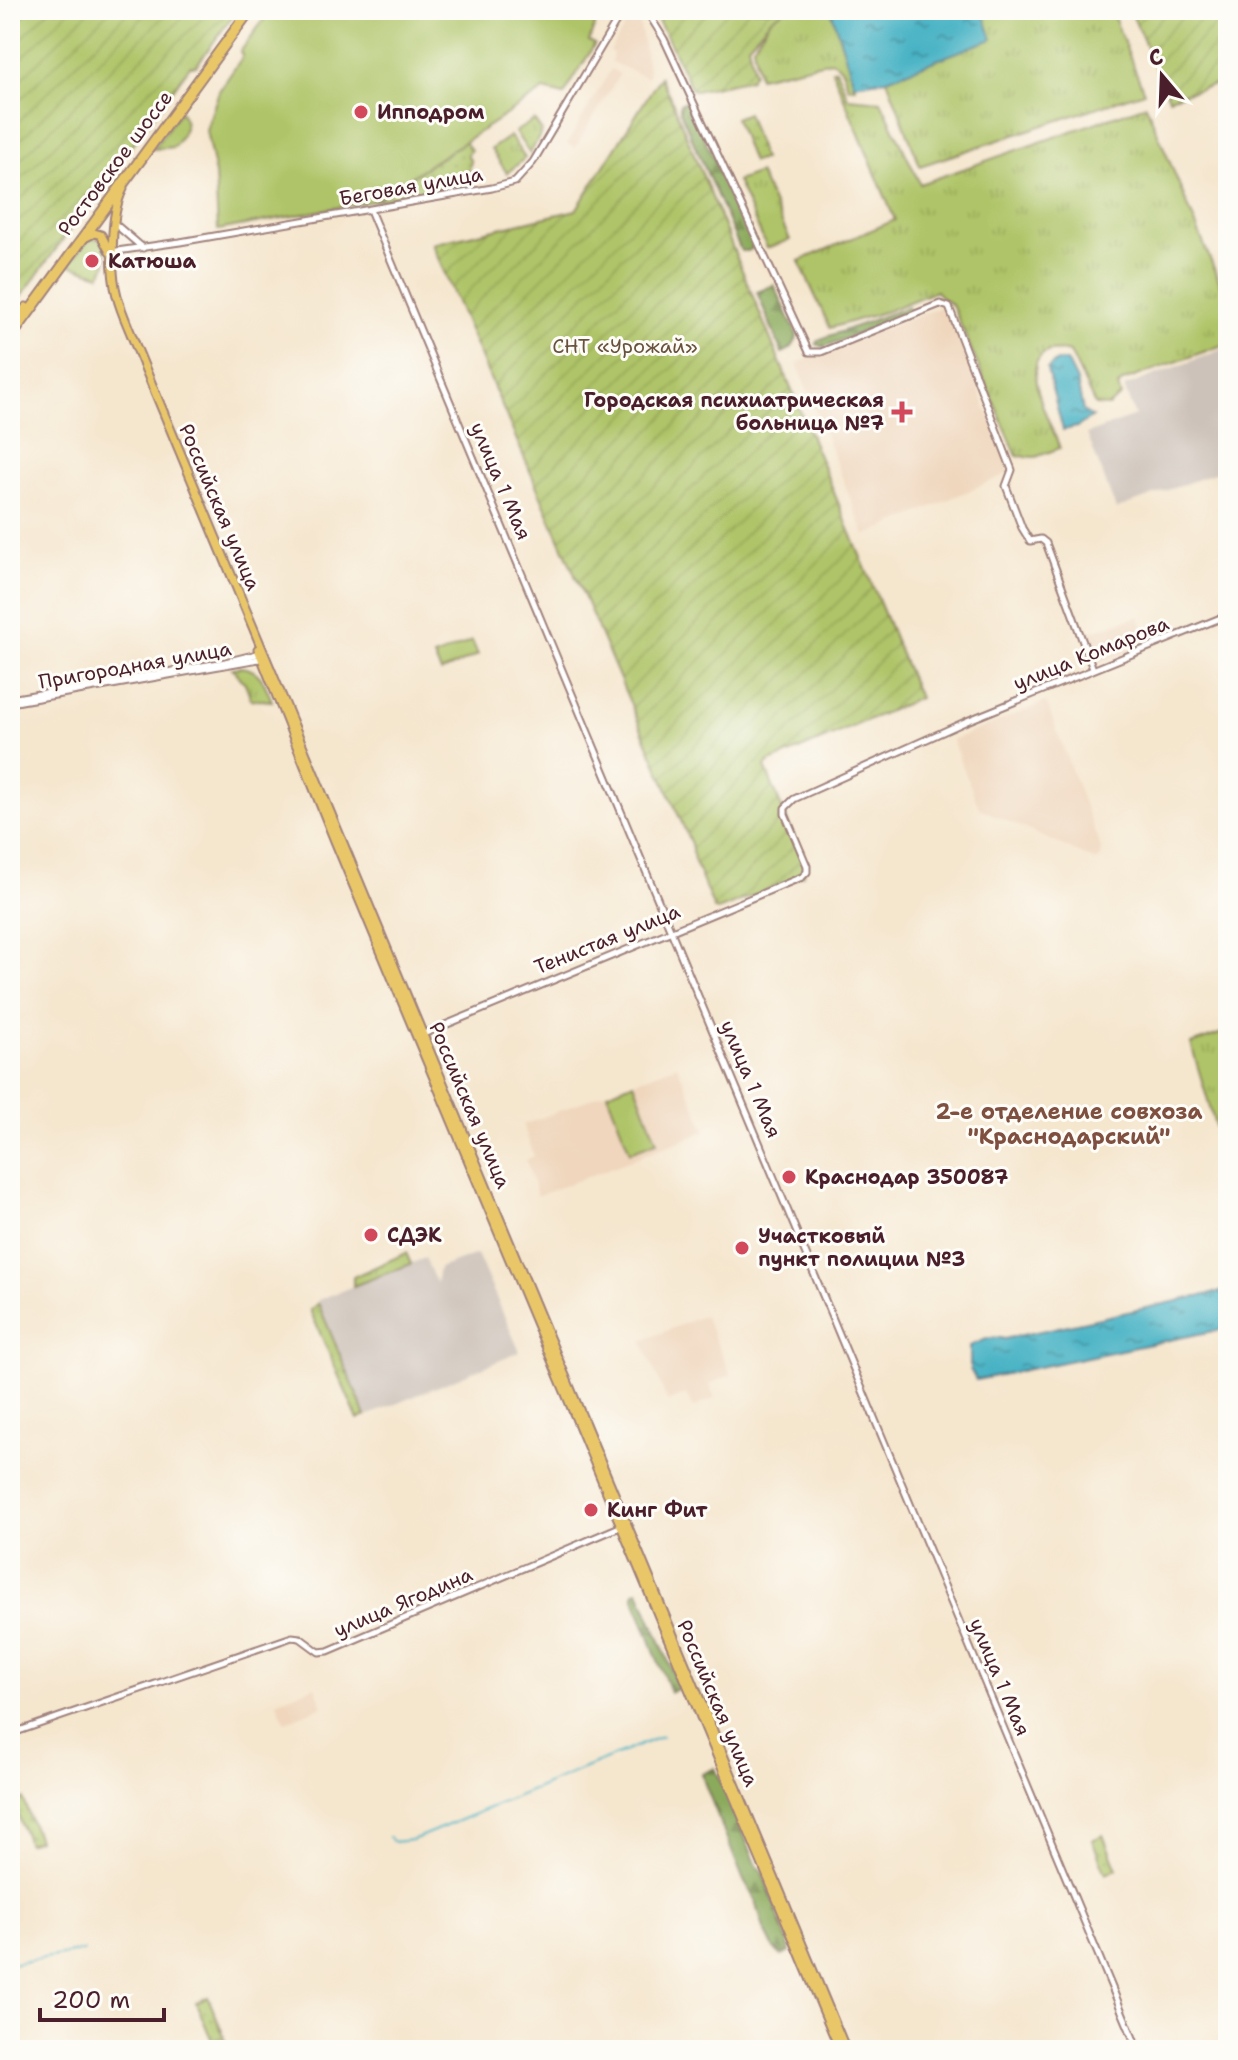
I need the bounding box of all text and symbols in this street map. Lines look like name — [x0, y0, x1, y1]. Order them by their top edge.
north arrow — [1122, 36, 1202, 116]
text: С — [1145, 42, 1167, 73]
street label: Ростовское шоссе — [52, 85, 178, 241]
place label: Ипподром — [377, 99, 485, 125]
marker: Ипподром — [352, 103, 370, 121]
street label: Беговая улица — [337, 160, 485, 211]
place label: Катюша — [108, 248, 196, 274]
marker: Катюша — [83, 252, 101, 270]
park label: СНТ «Урожай» — [552, 333, 698, 359]
place label: Городская психиатрическая больница №7 — [584, 387, 884, 436]
marker: Городская психиатрическая больница №7 — [891, 401, 913, 423]
street label: улица 1 Мая — [465, 418, 537, 544]
street label: Российская улица — [173, 420, 267, 595]
street label: улица Комарова — [1009, 610, 1173, 696]
street label: Пригородная улица — [37, 635, 234, 695]
street label: Тенистая улица — [530, 898, 684, 980]
street label: улица 1 Мая — [715, 1016, 787, 1142]
street label: Российская улица — [423, 1018, 517, 1193]
district label: 2-е отделение совхоза "Краснодарский" — [936, 1097, 1202, 1151]
place label: Краснодар 350087 — [805, 1164, 1008, 1190]
marker: Краснодар 350087 — [780, 1168, 798, 1186]
place label: СДЭК — [387, 1222, 442, 1248]
place label: Участковый пункт полиции №3 — [758, 1223, 965, 1272]
marker: СДЭК — [362, 1226, 380, 1244]
marker: Участковый пункт полиции №3 — [733, 1239, 751, 1257]
place label: Кинг Фит — [607, 1497, 707, 1523]
marker: Кинг Фит — [582, 1501, 600, 1519]
street label: улица Ягодина — [330, 1561, 477, 1643]
street label: улица 1 Мая — [964, 1614, 1036, 1740]
street label: Российская улица — [671, 1616, 765, 1791]
scale bar — [40, 1972, 164, 2022]
text: 200 m — [52, 1984, 130, 2016]

